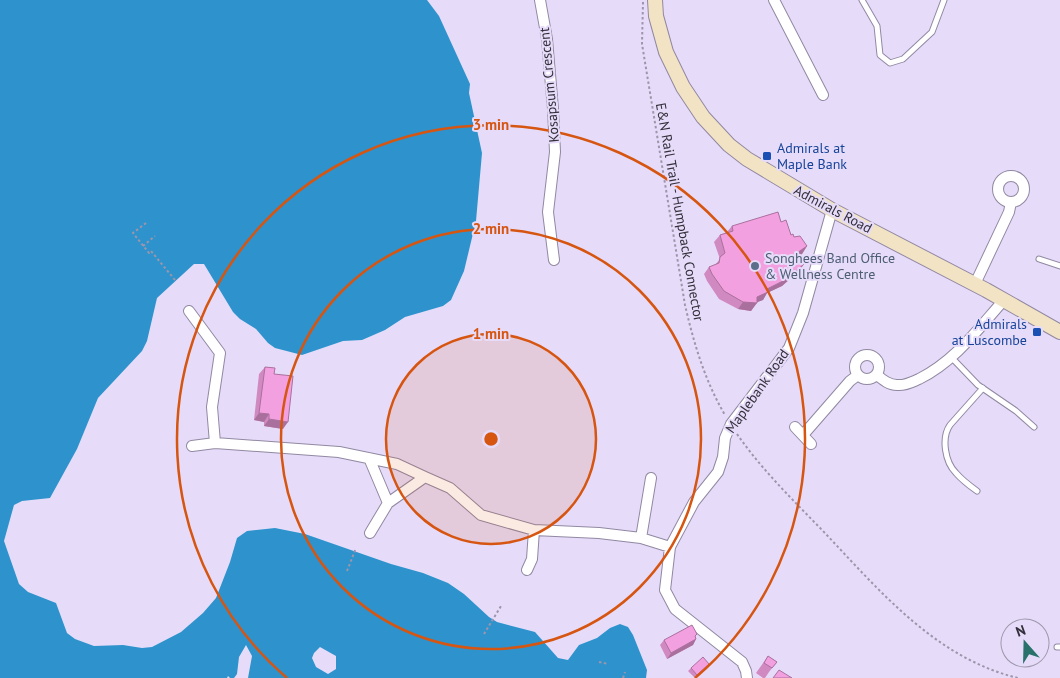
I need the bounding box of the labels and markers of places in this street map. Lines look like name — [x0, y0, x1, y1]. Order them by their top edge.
place label: Admirals at Maple Bank — [777, 139, 847, 173]
marker: Admirals at Maple Bank — [761, 150, 773, 162]
place label: Songhees Band Office & Wellness Centre — [765, 249, 895, 283]
marker: Songhees Band Office & Wellness Centre — [749, 260, 761, 272]
place label: Admirals at Luscombe — [952, 315, 1027, 349]
marker: Admirals at Luscombe — [1031, 326, 1043, 338]
centre of rings — [482, 430, 500, 448]

